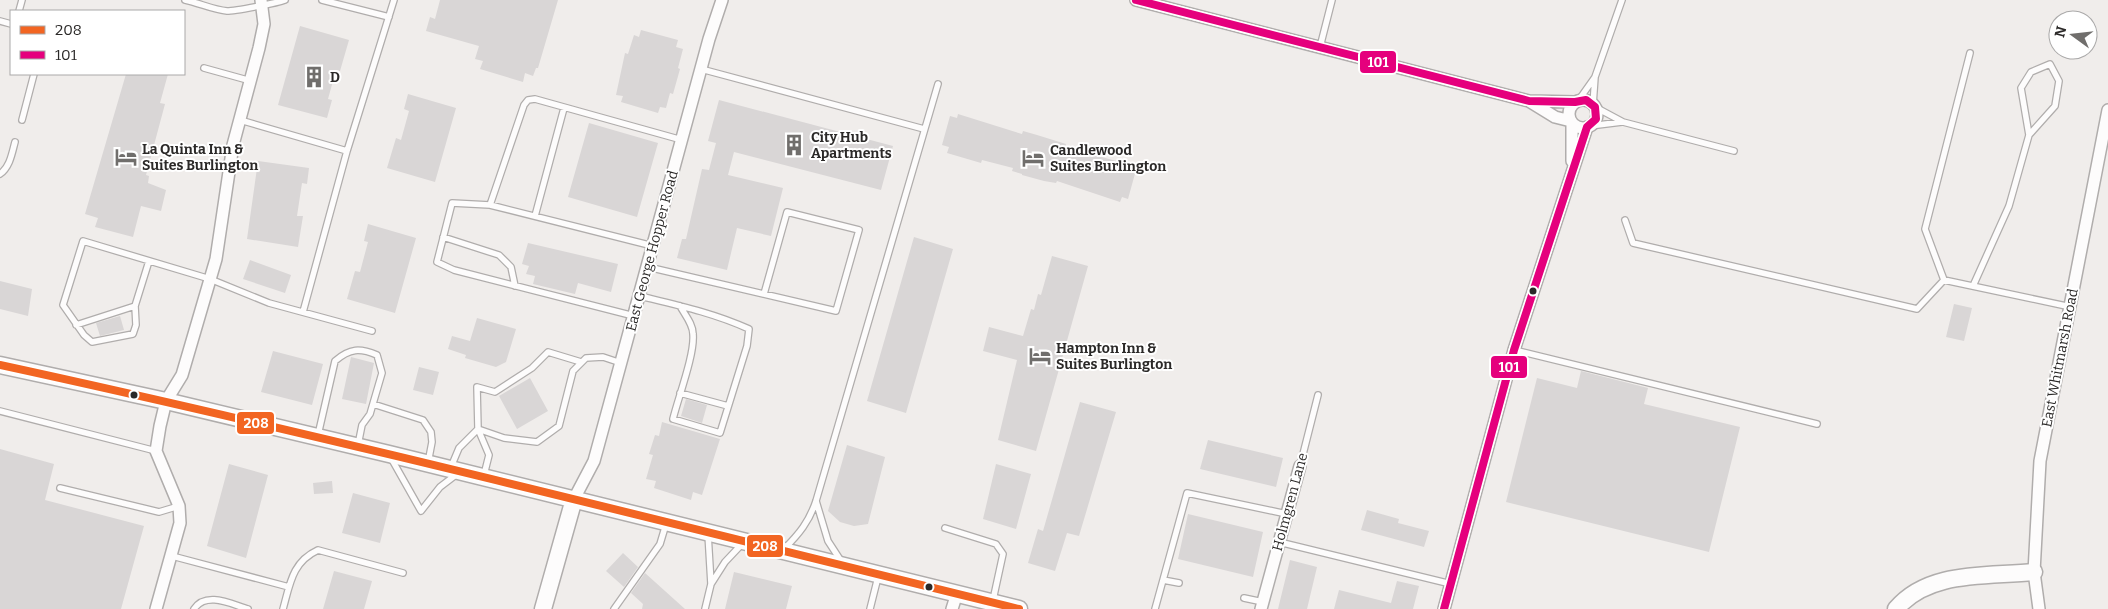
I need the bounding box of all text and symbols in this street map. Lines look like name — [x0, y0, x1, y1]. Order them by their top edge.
legend — [10, 10, 185, 75]
north arrow — [2048, 10, 2098, 60]
text: 208 — [55, 21, 82, 39]
text: N — [2051, 24, 2071, 39]
text: 101 — [55, 46, 77, 64]
line badge: 101 — [1359, 50, 1397, 74]
text: 101 — [1368, 54, 1388, 71]
building icon: D — [301, 64, 327, 90]
place label: D — [330, 69, 340, 86]
place label: City Hub Apartments — [811, 129, 892, 162]
building icon: City Hub Apartments — [781, 132, 807, 158]
place label: La Quinta Inn & Suites Burlington — [142, 141, 258, 174]
place label: Candlewood Suites Burlington — [1050, 142, 1166, 175]
hotel icon: La Quinta Inn & Suites Burlington — [113, 144, 139, 170]
hotel icon: Candlewood Suites Burlington — [1020, 145, 1046, 171]
street label: East George Hopper Road — [622, 169, 682, 333]
unlabelled marker — [1528, 286, 1538, 296]
street label: East Whitmarsh Road — [2038, 287, 2082, 429]
place label: Hampton Inn & Suites Burlington — [1056, 340, 1172, 373]
hotel icon: Hampton Inn & Suites Burlington — [1027, 343, 1053, 369]
line badge: 101 — [1490, 355, 1528, 379]
text: 101 — [1499, 359, 1519, 376]
unlabelled marker — [129, 390, 139, 400]
line badge: 208 — [236, 411, 275, 435]
text: 208 — [243, 415, 269, 432]
street label: Holmgren Lane — [1269, 451, 1311, 553]
line badge: 208 — [746, 534, 784, 558]
text: 208 — [752, 538, 778, 555]
unlabelled marker — [924, 582, 934, 592]

